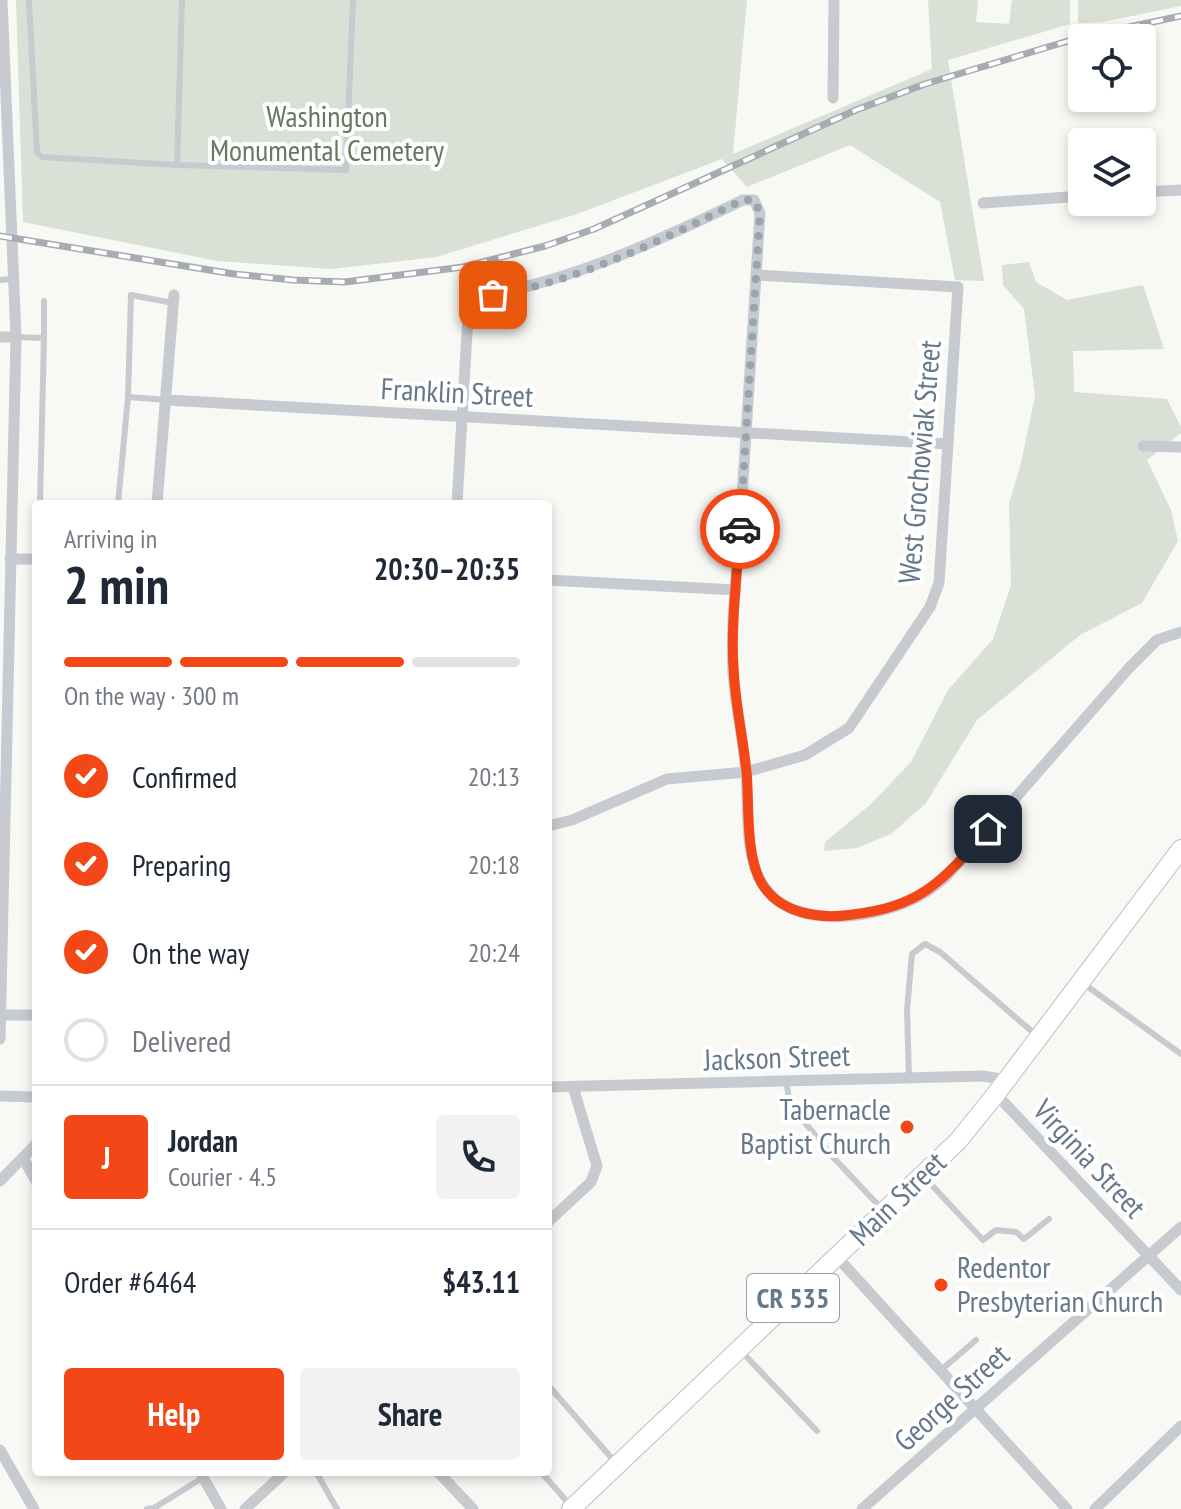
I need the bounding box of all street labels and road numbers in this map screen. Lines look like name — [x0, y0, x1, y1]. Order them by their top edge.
street label: West Grochowiak Street — [888, 338, 949, 585]
street label: Franklin Street — [380, 368, 535, 415]
street label: Jackson Street — [702, 1034, 851, 1079]
street label: Virginia Street — [1025, 1090, 1155, 1226]
street label: Main Street — [841, 1142, 954, 1253]
road number: CR 535 — [747, 1274, 839, 1322]
street label: George Street — [885, 1334, 1017, 1459]

